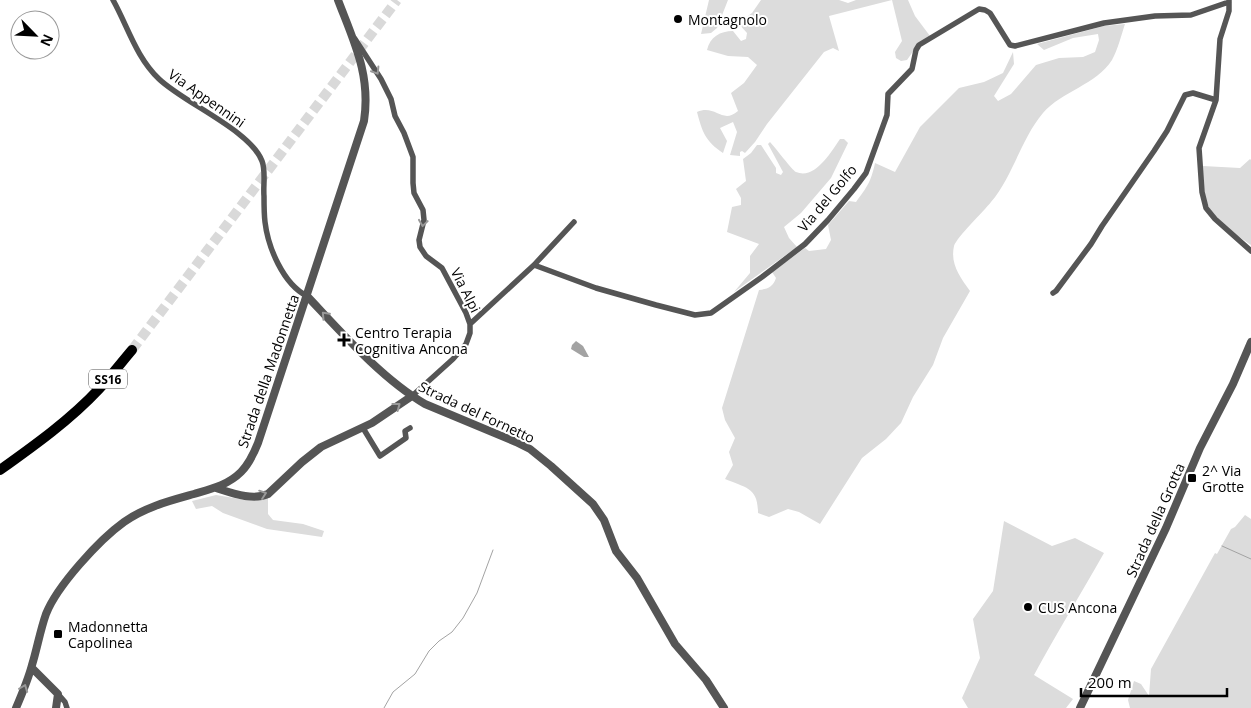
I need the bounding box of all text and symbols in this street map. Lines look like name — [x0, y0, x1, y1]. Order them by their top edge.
north arrow — [10, 10, 60, 60]
place label: Montagnolo — [688, 10, 767, 29]
marker: Montagnolo — [672, 13, 684, 25]
text: N — [36, 31, 58, 50]
street label: Via Appennini — [165, 64, 249, 132]
one-way arrow — [369, 66, 379, 75]
street label: Via del Golfo — [793, 160, 861, 236]
one-way arrow — [418, 218, 428, 227]
street label: Via Alpi — [447, 264, 485, 316]
street label: Strada della Madonnetta — [233, 292, 303, 450]
one-way arrow — [322, 312, 331, 321]
place label: Centro Terapia Cognitiva Ancona — [355, 323, 468, 358]
marker: Centro Terapia Cognitiva Ancona — [337, 333, 351, 347]
road number: SS16 — [89, 369, 127, 388]
street label: Strada del Fornetto — [416, 377, 538, 447]
one-way arrow — [391, 403, 401, 412]
street label: Strada della Grotta — [1121, 460, 1189, 580]
place label: 2^ Via Grotte — [1202, 461, 1244, 496]
marker: 2^ Via Grotte — [1186, 472, 1198, 484]
one-way arrow — [258, 490, 267, 500]
place label: CUS Ancona — [1038, 598, 1117, 617]
marker: CUS Ancona — [1022, 601, 1034, 613]
place label: Madonnetta Capolinea — [68, 617, 148, 652]
marker: Madonnetta Capolinea — [52, 628, 64, 640]
scale bar — [1081, 666, 1227, 698]
text: 200 m — [1088, 672, 1132, 692]
one-way arrow — [18, 684, 28, 693]

